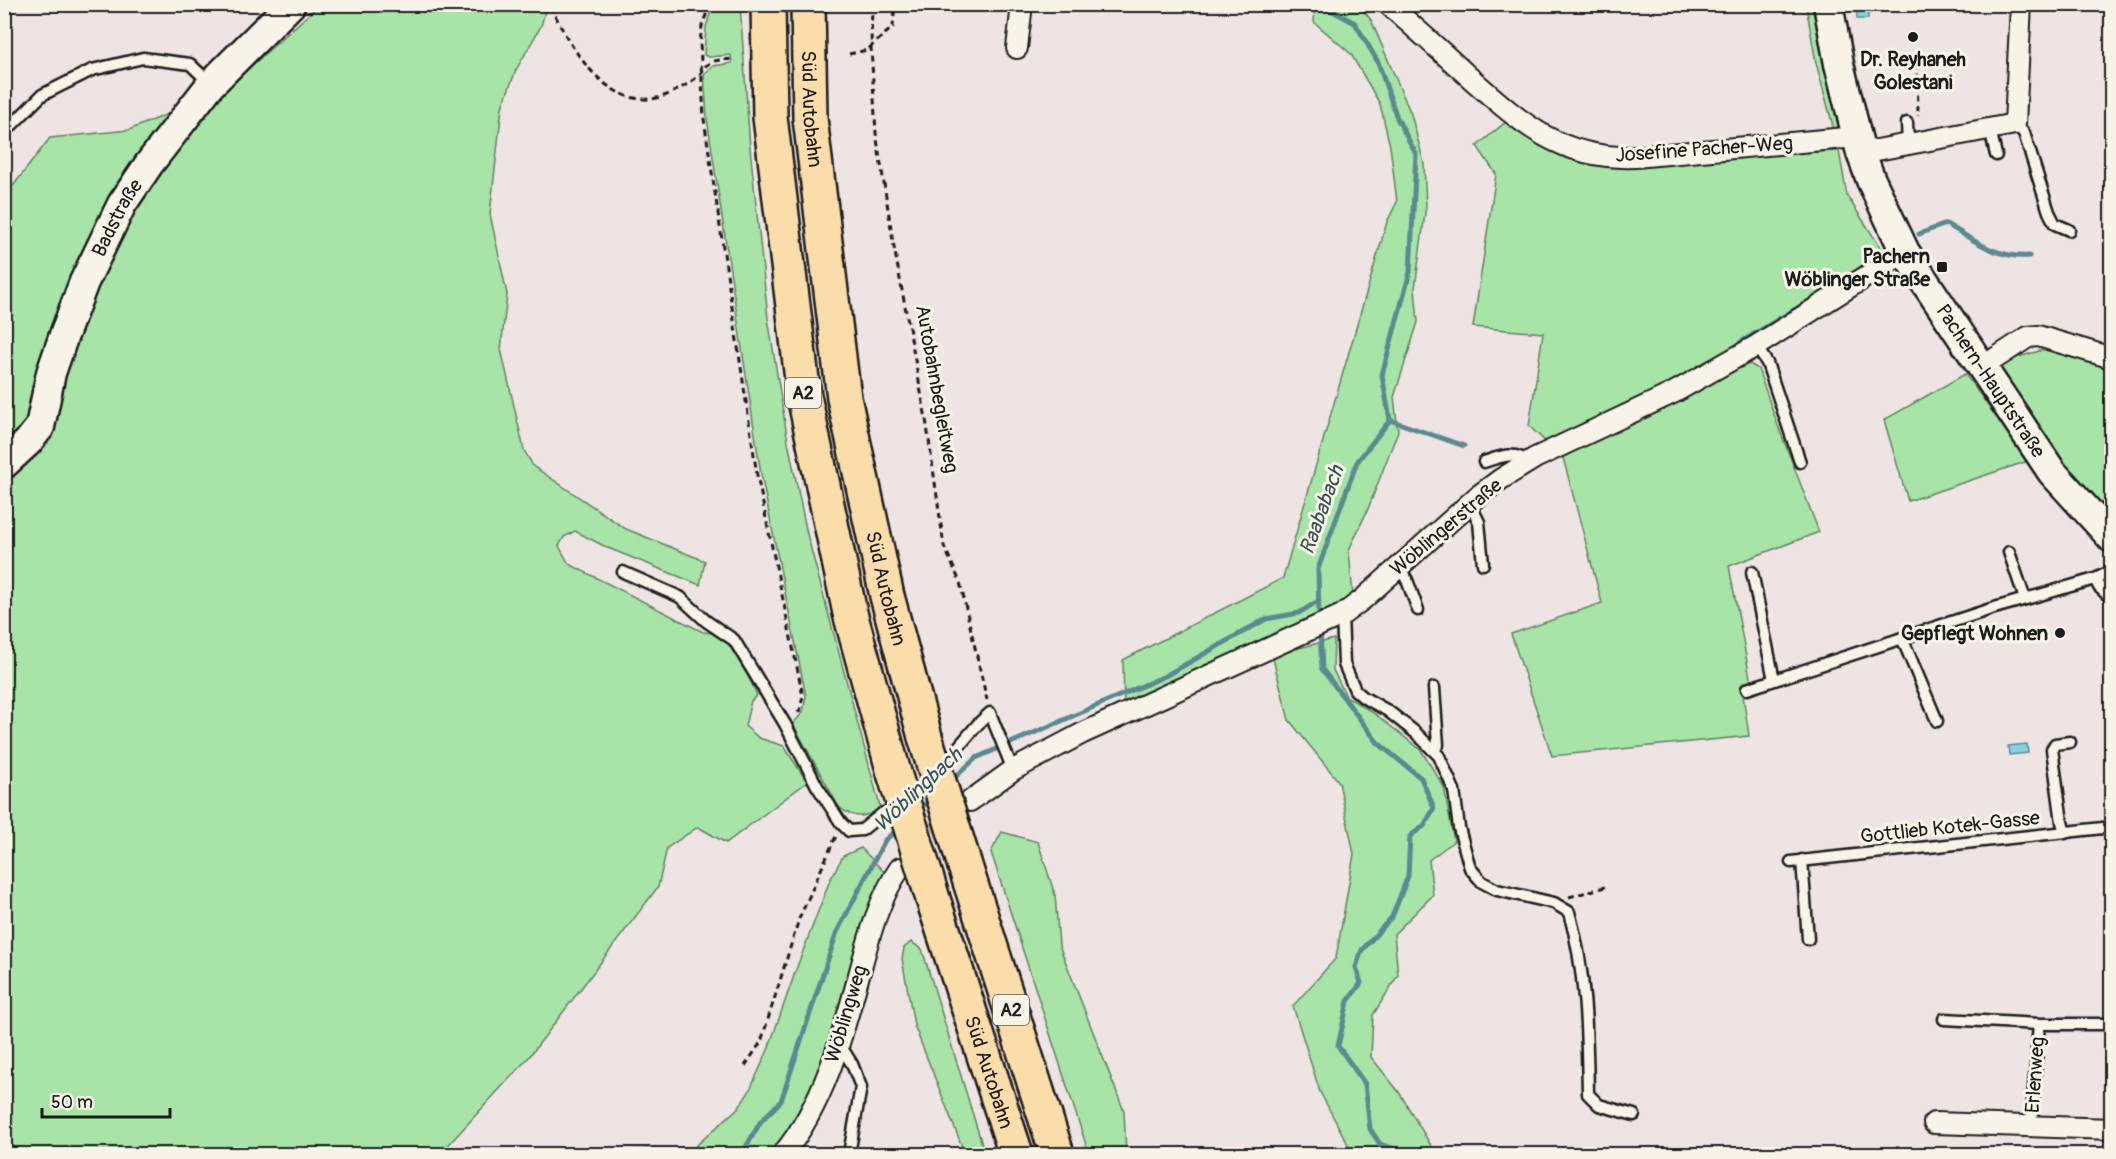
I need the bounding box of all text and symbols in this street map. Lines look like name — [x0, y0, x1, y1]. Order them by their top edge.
marker: Dr. Reyhaneh Golestani — [1906, 30, 1920, 44]
place label: Dr. Reyhaneh Golestani — [1860, 47, 1966, 95]
street label: Süd Autobahn — [796, 50, 828, 169]
street label: Josefine Pacher-Weg — [1614, 130, 1794, 168]
street label: Badstraße — [86, 174, 148, 261]
place label: Pachern Wöblinger Straße — [1784, 244, 1931, 292]
marker: Pachern Wöblinger Straße — [1935, 260, 1949, 274]
street label: Pachern-Hauptstraße — [1931, 299, 2051, 462]
street label: Autobahnbegleitweg — [910, 303, 964, 475]
road number: A2 — [785, 378, 821, 408]
water label: Raababach — [1294, 461, 1351, 558]
street label: Wöblingerstraße — [1385, 473, 1507, 581]
street label: Süd Autobahn — [861, 529, 912, 648]
place label: Gepflegt Wohnen — [1901, 621, 2048, 646]
marker: Gepflegt Wohnen — [2053, 626, 2067, 640]
water label: Wöblingbach — [868, 741, 969, 838]
street label: Gottlieb Kotek-Gasse — [1859, 805, 2041, 849]
street label: Wöblingweg — [819, 962, 873, 1066]
road number: A2 — [993, 995, 1029, 1025]
street label: Süd Autobahn — [959, 1013, 1019, 1132]
street label: Erlenweg — [2020, 1036, 2050, 1114]
scale bar — [42, 1081, 170, 1119]
text: 50 m — [51, 1091, 93, 1114]

